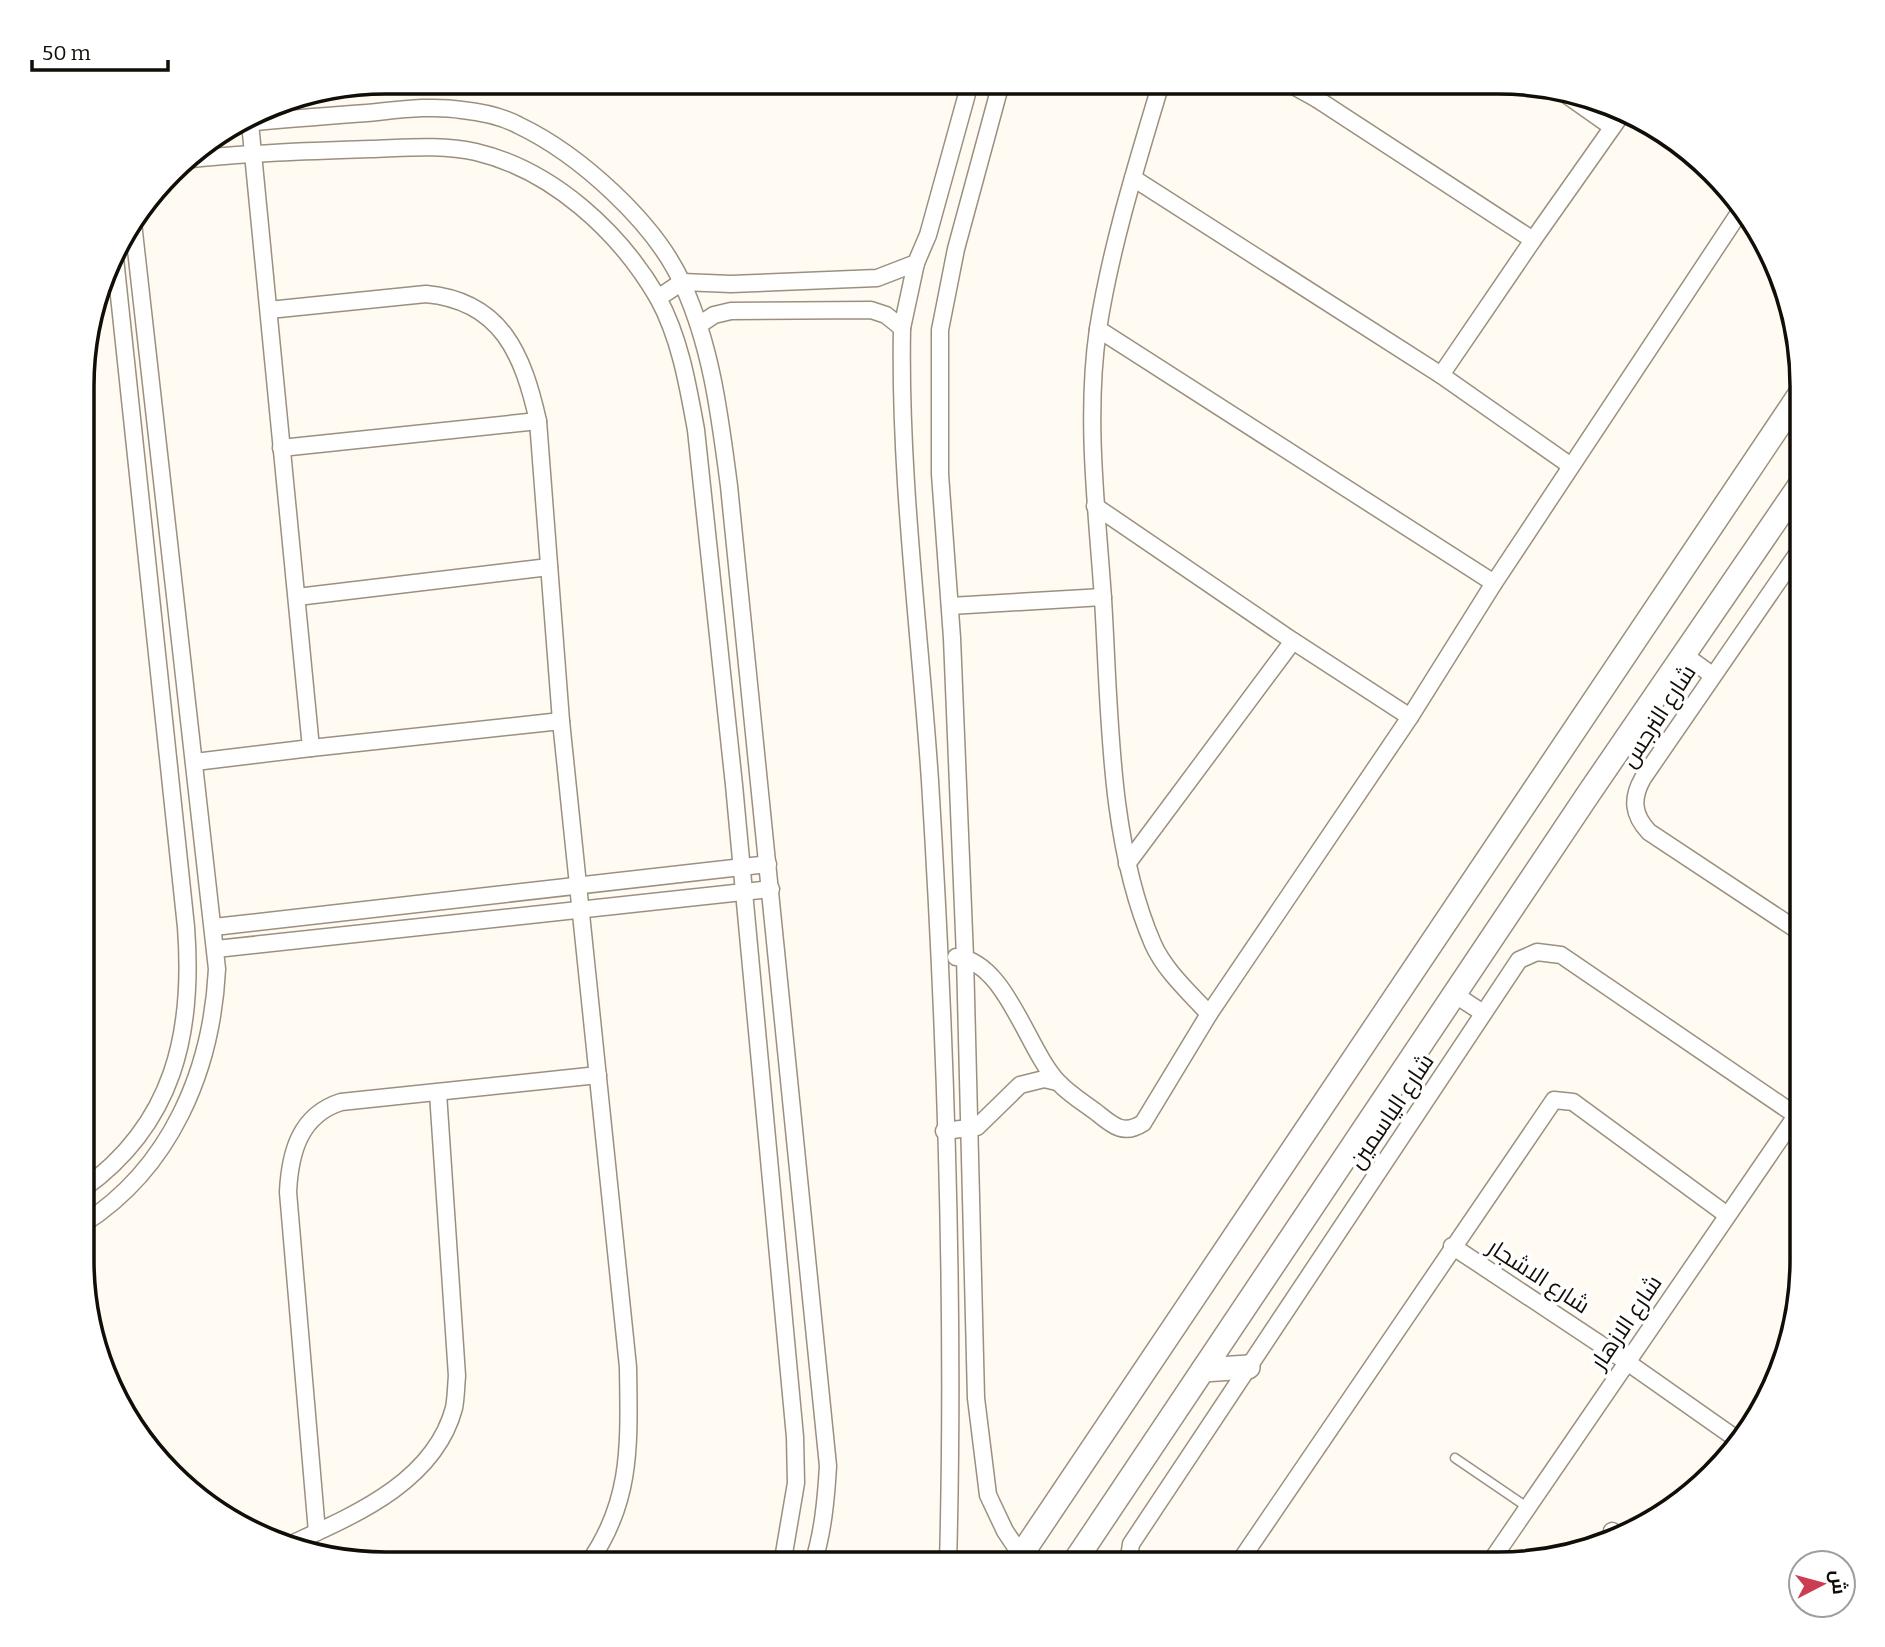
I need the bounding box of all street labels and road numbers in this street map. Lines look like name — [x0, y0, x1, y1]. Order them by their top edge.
street label: شارع النرجس — [1614, 659, 1703, 774]
street label: شارع الياسمين — [1342, 1048, 1441, 1175]
street label: شارع الاشجار — [1480, 1232, 1595, 1321]
street label: شارع الازهار — [1583, 1270, 1669, 1377]

